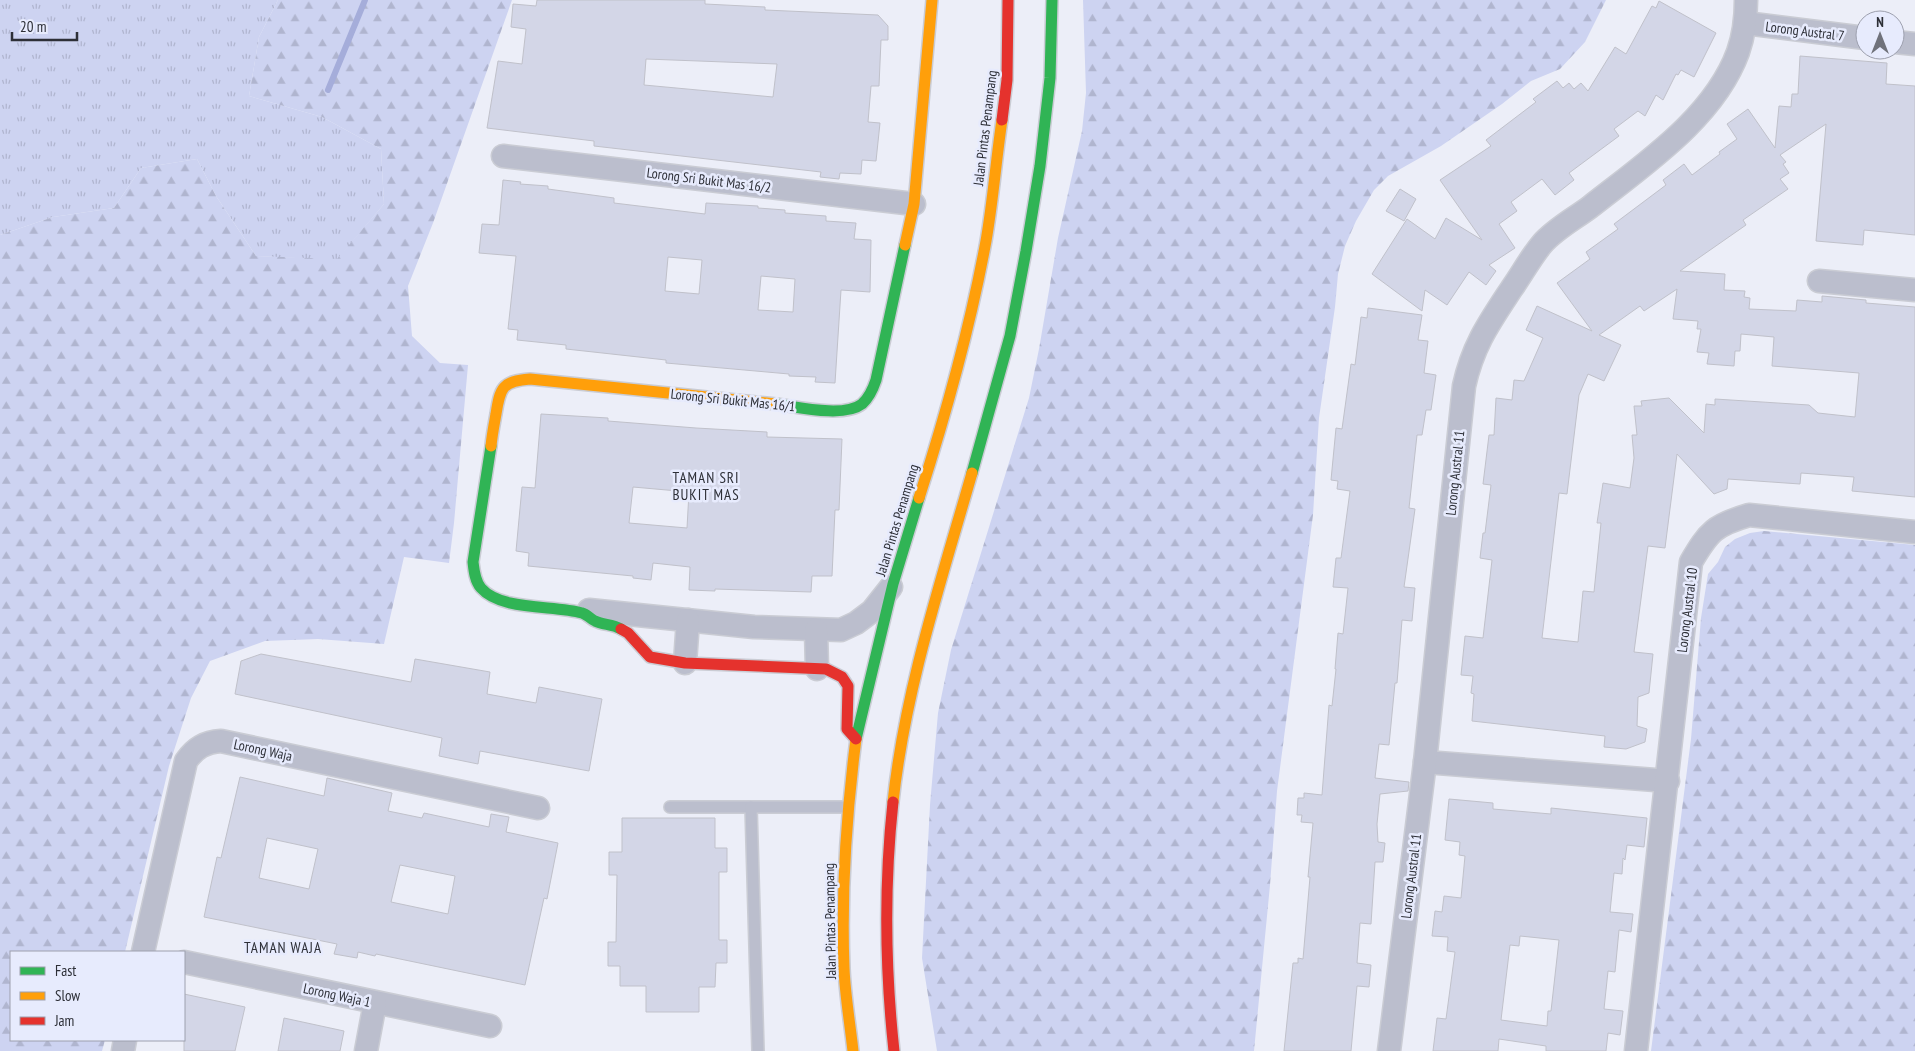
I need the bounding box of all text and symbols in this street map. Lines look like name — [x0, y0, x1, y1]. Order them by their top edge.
scale bar — [12, 10, 78, 42]
north arrow — [1855, 10, 1905, 60]
text: N — [1876, 13, 1884, 31]
text: 20 m — [20, 17, 46, 36]
street label: Lorong Austral 7 — [1765, 17, 1845, 45]
street label: Jalan Pintas Penampang — [969, 69, 1001, 188]
street label: Lorong Sri Bukit Mas 16/2 — [646, 163, 772, 197]
street label: Lorong Sri Bukit Mas 16/1 — [670, 384, 796, 416]
street label: Lorong Austral 11 — [1442, 430, 1468, 516]
street label: Jalan Pintas Penampang — [871, 462, 923, 579]
district label: TAMAN SRI BUKIT MAS — [672, 468, 740, 504]
street label: Lorong Austral 10 — [1673, 566, 1701, 654]
street label: Lorong Waja — [232, 735, 294, 765]
street label: Lorong Austral 11 — [1397, 832, 1425, 920]
street label: Jalan Pintas Penampang — [820, 863, 840, 980]
district label: TAMAN WAJA — [244, 938, 322, 957]
legend — [10, 951, 185, 1041]
text: Fast — [55, 961, 76, 980]
street label: Lorong Waja 1 — [302, 979, 372, 1011]
text: Slow — [55, 986, 80, 1005]
text: Jam — [54, 1011, 74, 1030]

